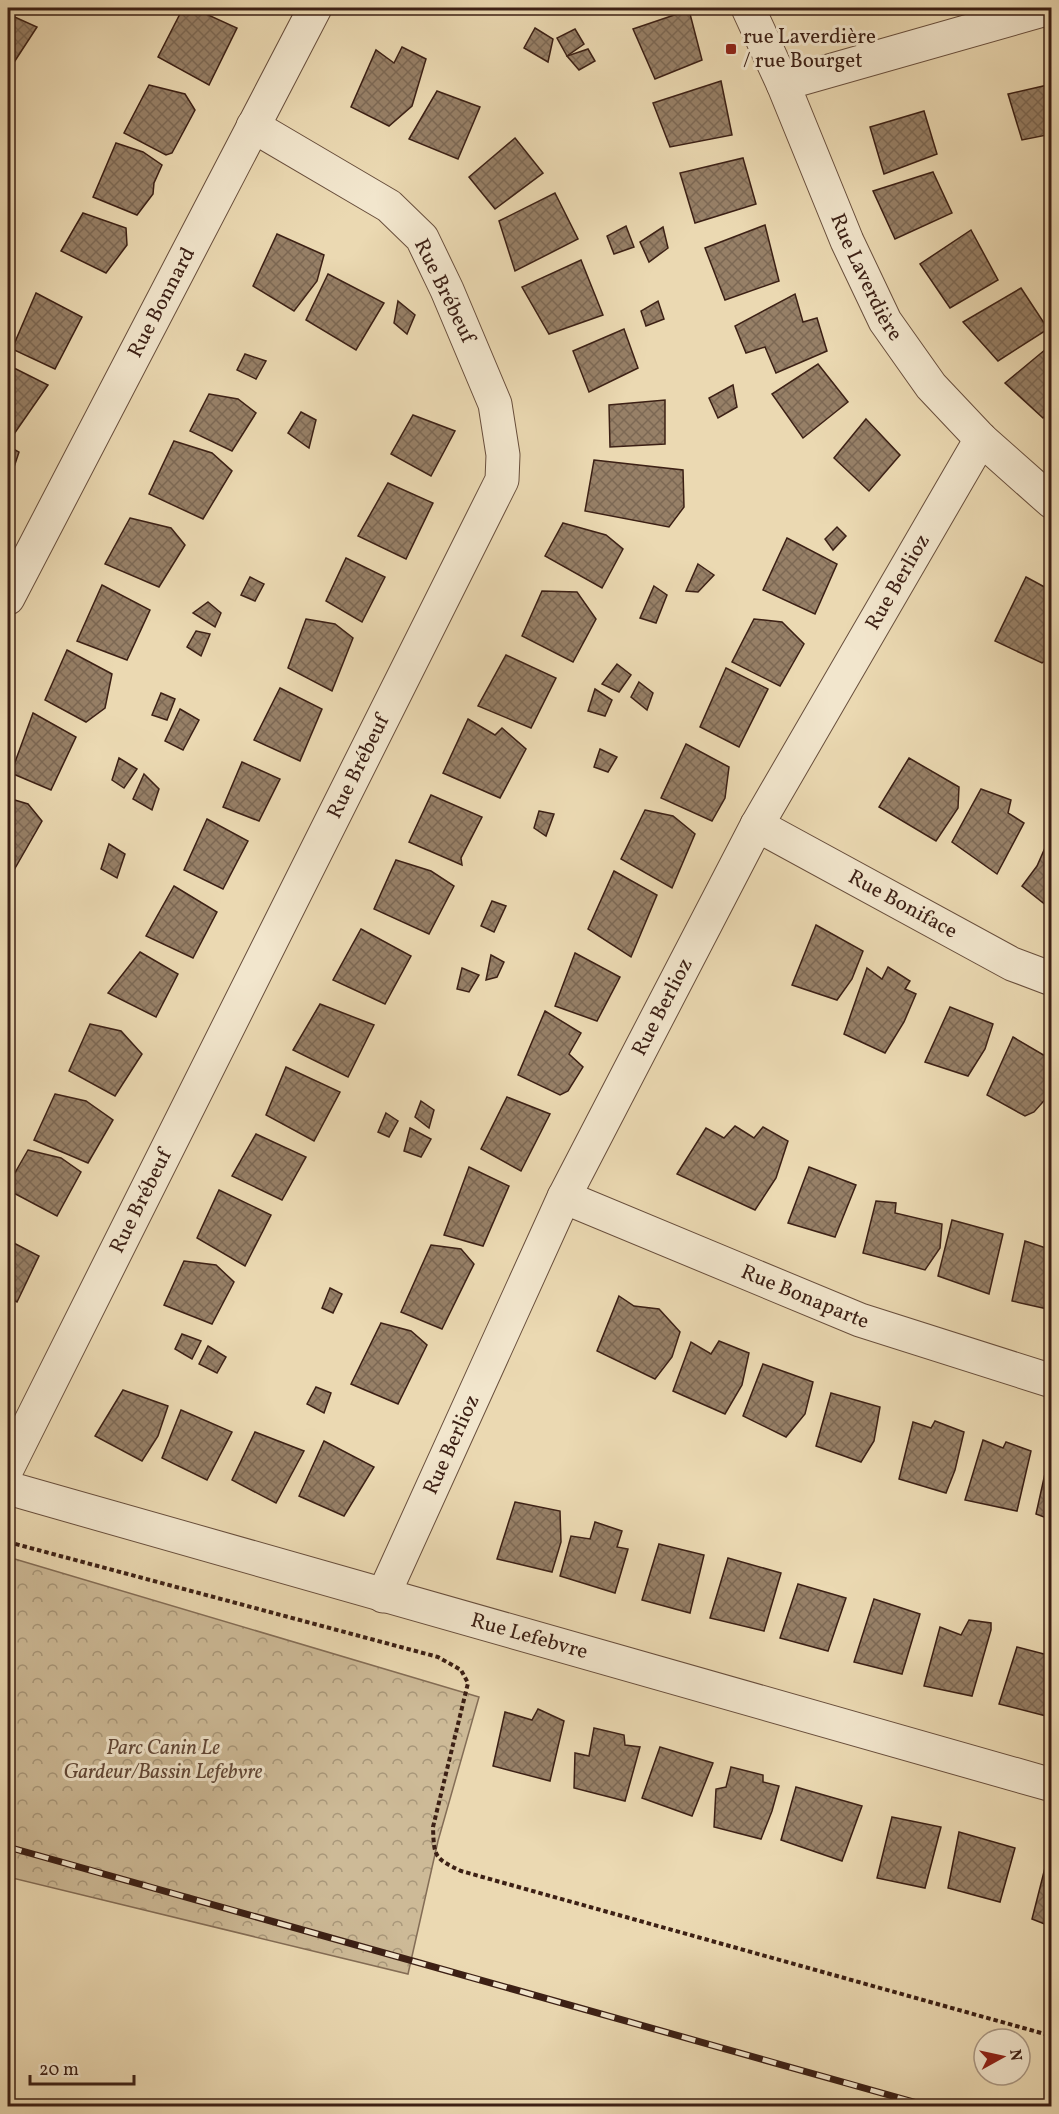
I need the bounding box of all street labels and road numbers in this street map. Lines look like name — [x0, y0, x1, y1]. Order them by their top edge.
street label: Rue Laverdière — [823, 209, 909, 347]
street label: Rue Brébeuf — [406, 234, 483, 350]
street label: Rue Bonnard — [121, 242, 202, 363]
street label: Rue Berlioz — [859, 529, 937, 636]
street label: Rue Brébeuf — [320, 708, 397, 824]
street label: Rue Boniface — [843, 863, 963, 946]
street label: Rue Berlioz — [625, 953, 700, 1061]
street label: Rue Brébeuf — [103, 1143, 180, 1258]
street label: Rue Bonaparte — [737, 1258, 873, 1336]
street label: Rue Berlioz — [416, 1390, 487, 1499]
street label: Rue Lefebvre — [467, 1606, 591, 1667]

